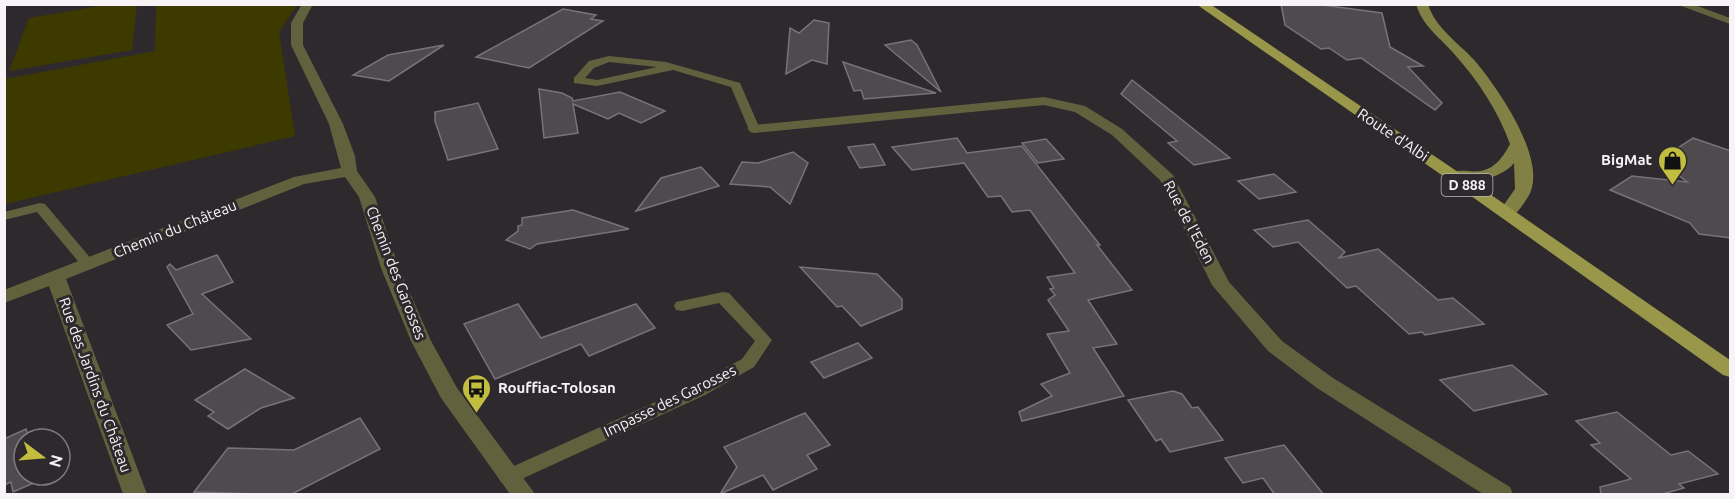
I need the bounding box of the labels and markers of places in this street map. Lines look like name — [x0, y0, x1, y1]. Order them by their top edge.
shop icon: BigMat — [1657, 144, 1689, 186]
place label: BigMat — [1601, 151, 1653, 168]
bus stop icon: Rouffiac-Tolosan — [461, 372, 493, 414]
place label: Rouffiac-Tolosan — [498, 379, 616, 396]

